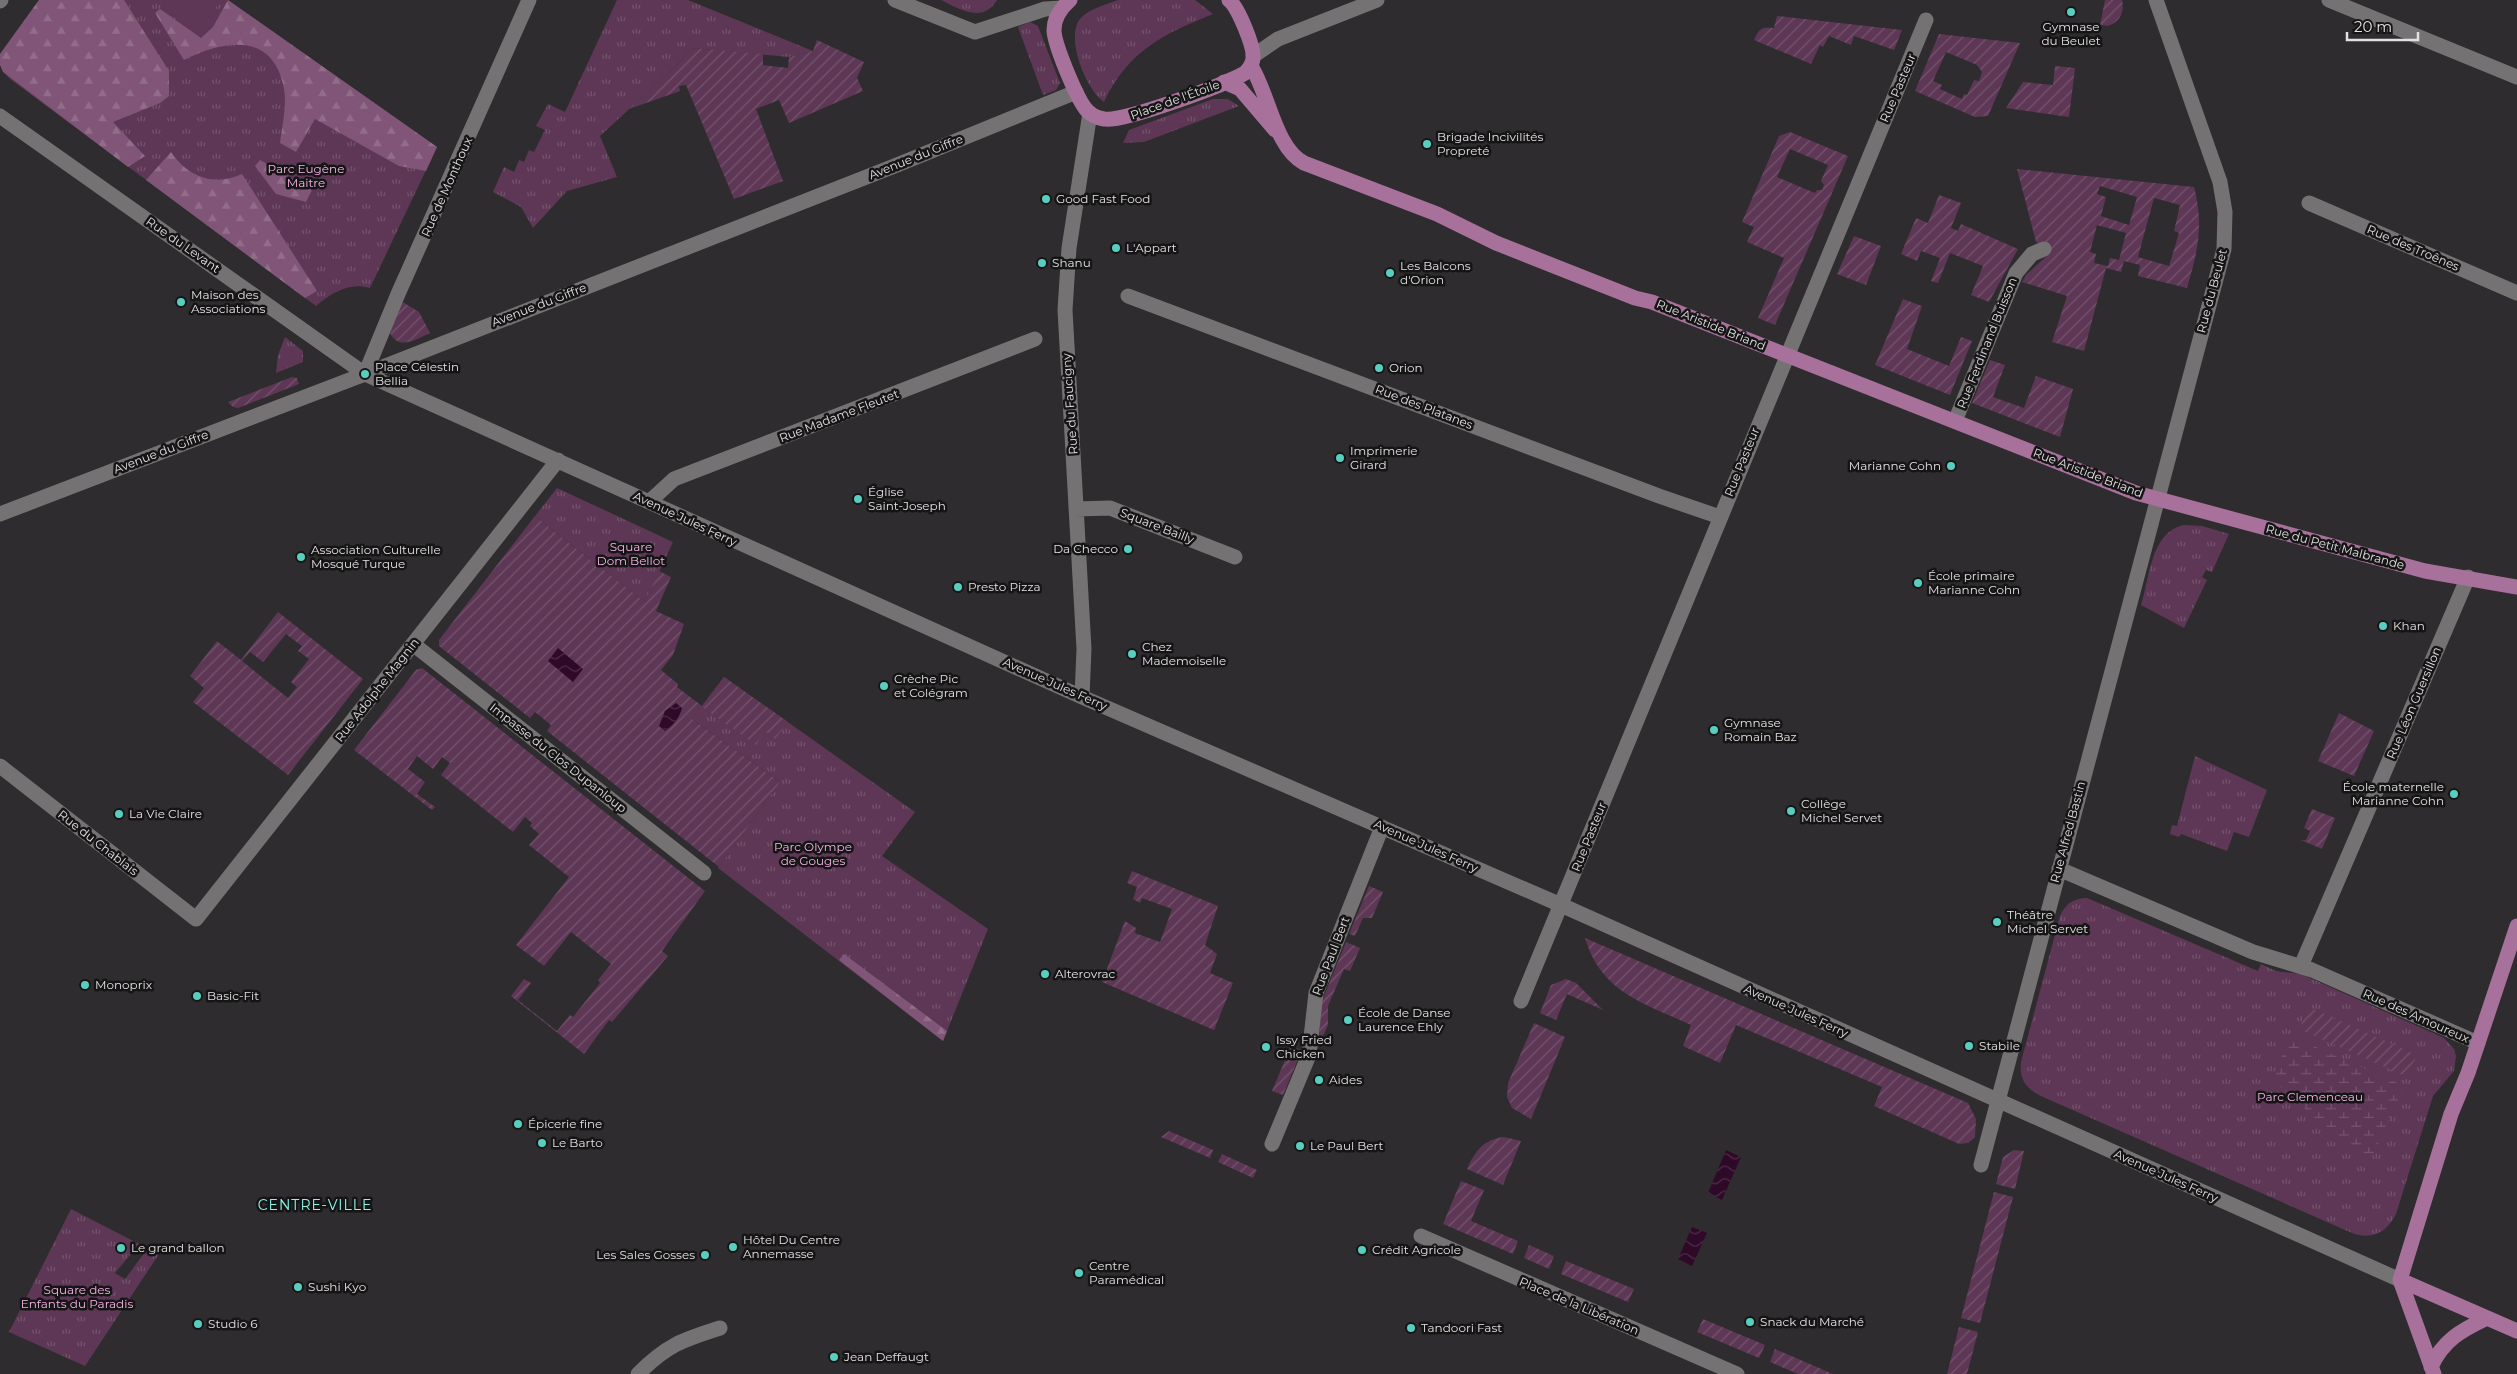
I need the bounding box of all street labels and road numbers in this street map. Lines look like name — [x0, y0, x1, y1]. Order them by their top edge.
street label: Rue Pasteur — [1876, 51, 1919, 124]
street label: Place de l'Étoile — [1128, 76, 1222, 123]
street label: Avenue du Giffre — [866, 131, 965, 182]
street label: Rue de Monthoux — [418, 134, 476, 239]
street label: Rue du Levant — [143, 214, 223, 276]
street label: Rue des Troênes — [2365, 221, 2462, 274]
street label: Rue du Beulet — [2193, 247, 2230, 334]
street label: Rue Ferdinand Buisson — [1953, 275, 2020, 411]
street label: Avenue du Giffre — [489, 280, 588, 330]
street label: Rue Aristide Briand — [1654, 296, 1768, 353]
street label: Rue du Faucigny — [1058, 352, 1081, 455]
street label: Rue des Platanes — [1373, 381, 1475, 432]
street label: Rue Madame Fleutet — [777, 386, 901, 445]
street label: Rue Pasteur — [1721, 425, 1762, 499]
street label: Avenue du Giffre — [111, 427, 210, 477]
street label: Rue Aristide Briand — [2031, 445, 2145, 500]
street label: Avenue Jules Ferry — [631, 488, 740, 549]
street label: Square Bailly — [1118, 505, 1197, 547]
street label: Rue du Petit Malbrande — [2264, 521, 2406, 572]
street label: Rue Adolphe Magnin — [331, 635, 422, 745]
street label: Rue Léon Guersillon — [2383, 644, 2444, 761]
street label: Avenue Jules Ferry — [1001, 654, 1110, 713]
street label: Impasse du Clos Dupanloup — [487, 700, 630, 816]
street label: Rue Alfred Bastin — [2047, 779, 2088, 884]
street label: Rue Pasteur — [1568, 800, 1609, 874]
street label: Rue du Chablais — [55, 807, 142, 879]
street label: Avenue Jules Ferry — [1372, 816, 1481, 875]
street label: Rue Paul Bert — [1309, 914, 1352, 997]
street label: Avenue Jules Ferry — [1742, 981, 1851, 1040]
street label: Rue des Amoureux — [2361, 985, 2472, 1046]
street label: Avenue Jules Ferry — [2112, 1146, 2221, 1205]
street label: Place de la Libération — [1517, 1273, 1641, 1338]

